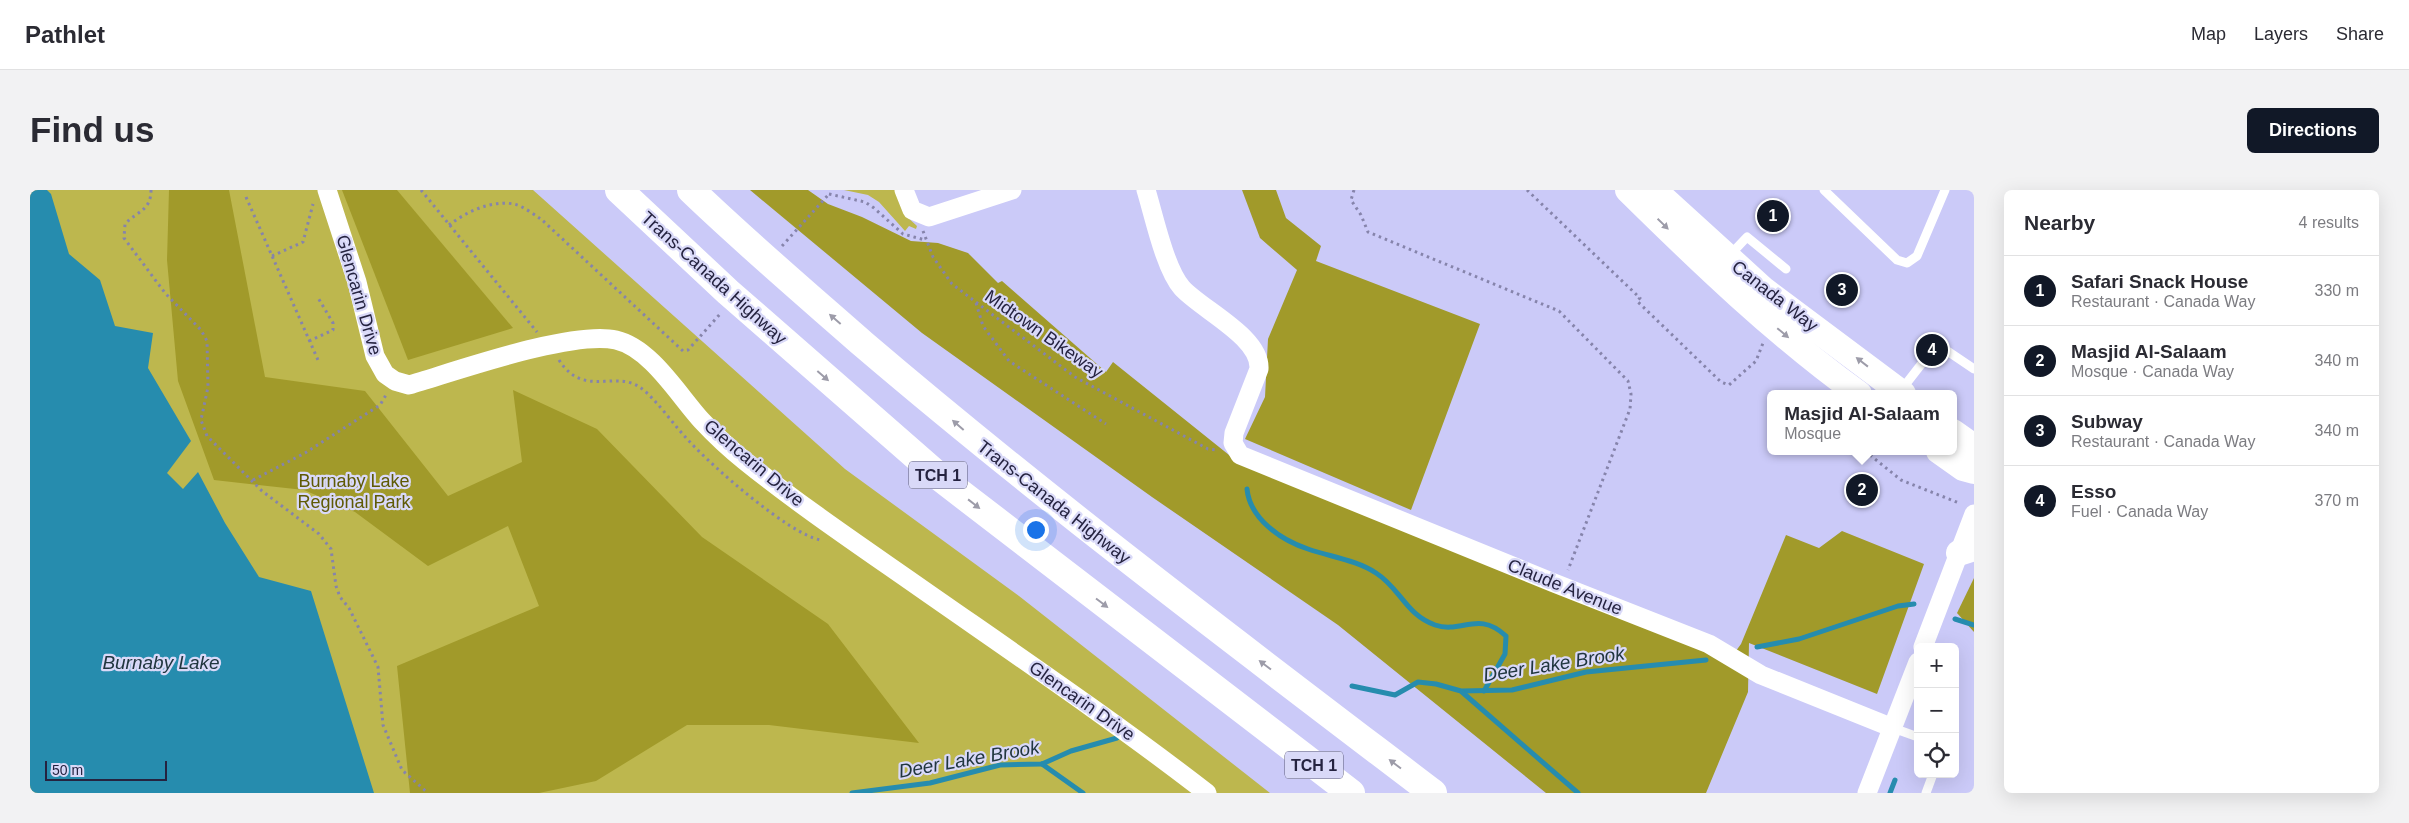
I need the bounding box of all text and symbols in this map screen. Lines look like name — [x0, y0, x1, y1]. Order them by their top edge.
text: Pathlet — [25, 21, 105, 48]
text: Map — [2191, 24, 2226, 44]
text: Layers — [2254, 24, 2308, 44]
text: Share — [2336, 24, 2384, 44]
button: Directions — [2247, 108, 2379, 153]
text: Find us — [30, 110, 154, 149]
pin: 1 — [1757, 197, 1789, 235]
street label: Trans-Canada Highway — [637, 208, 791, 348]
text: Nearby — [2024, 211, 2095, 234]
text: 4 results — [2299, 214, 2359, 231]
one-way arrow — [1656, 218, 1668, 230]
street label: Glencarin Drive — [332, 233, 386, 357]
street label: Canada Way — [1728, 256, 1822, 336]
pin: 3 — [1826, 271, 1858, 309]
text: Safari Snack House — [2071, 271, 2248, 292]
text: 1 — [2036, 282, 2044, 299]
text: 330 m — [2315, 282, 2359, 299]
street label: Midtown Bikeway — [981, 286, 1107, 382]
text: Restaurant · Canada Way — [2071, 293, 2255, 310]
one-way arrow — [829, 313, 841, 325]
one-way arrow — [1776, 328, 1789, 339]
pin: 4 — [1916, 331, 1948, 369]
text: Masjid Al-Salaam — [2071, 341, 2227, 362]
text: 2 — [2036, 352, 2044, 369]
text: 340 m — [2315, 352, 2359, 369]
one-way arrow — [1856, 356, 1869, 367]
text: Mosque · Canada Way — [2071, 363, 2234, 380]
one-way arrow — [817, 370, 830, 381]
popup — [1767, 390, 1957, 455]
text: Masjid Al-Salaam — [1784, 403, 1940, 424]
text: Subway — [2071, 411, 2143, 432]
street label: Glencarin Drive — [700, 415, 808, 511]
one-way arrow — [952, 420, 964, 431]
text: 3 — [2036, 422, 2044, 439]
text: 340 m — [2315, 422, 2359, 439]
text: Mosque — [1784, 425, 1841, 442]
text: Restaurant · Canada Way — [2071, 433, 2255, 450]
street label: Trans-Canada Highway — [974, 436, 1134, 568]
road number: TCH 1 — [909, 462, 967, 488]
park label: Burnaby Lake Regional Park — [297, 471, 412, 512]
pin: 2 — [1846, 471, 1878, 509]
text: Esso — [2071, 481, 2116, 502]
text: 4 — [2036, 492, 2044, 509]
text: 370 m — [2315, 492, 2359, 509]
one-way arrow — [967, 498, 980, 509]
text: Fuel · Canada Way — [2071, 503, 2208, 520]
your location — [1023, 517, 1049, 543]
street label: Claude Avenue — [1505, 555, 1625, 619]
one-way arrow — [1095, 598, 1108, 609]
water label: Deer Lake Brook — [1482, 642, 1628, 686]
map controls — [1914, 643, 1959, 778]
button: + — [1914, 643, 1959, 688]
water label: Burnaby Lake — [102, 652, 220, 673]
street label: Glencarin Drive — [1025, 657, 1139, 745]
one-way arrow — [1258, 660, 1272, 670]
button: − — [1914, 688, 1959, 733]
button: locate — [1914, 733, 1959, 778]
water label: Deer Lake Brook — [897, 736, 1043, 782]
road number: TCH 1 — [1285, 752, 1343, 778]
scale bar — [45, 758, 168, 781]
one-way arrow — [1389, 758, 1402, 769]
text: 50 m — [52, 762, 83, 778]

